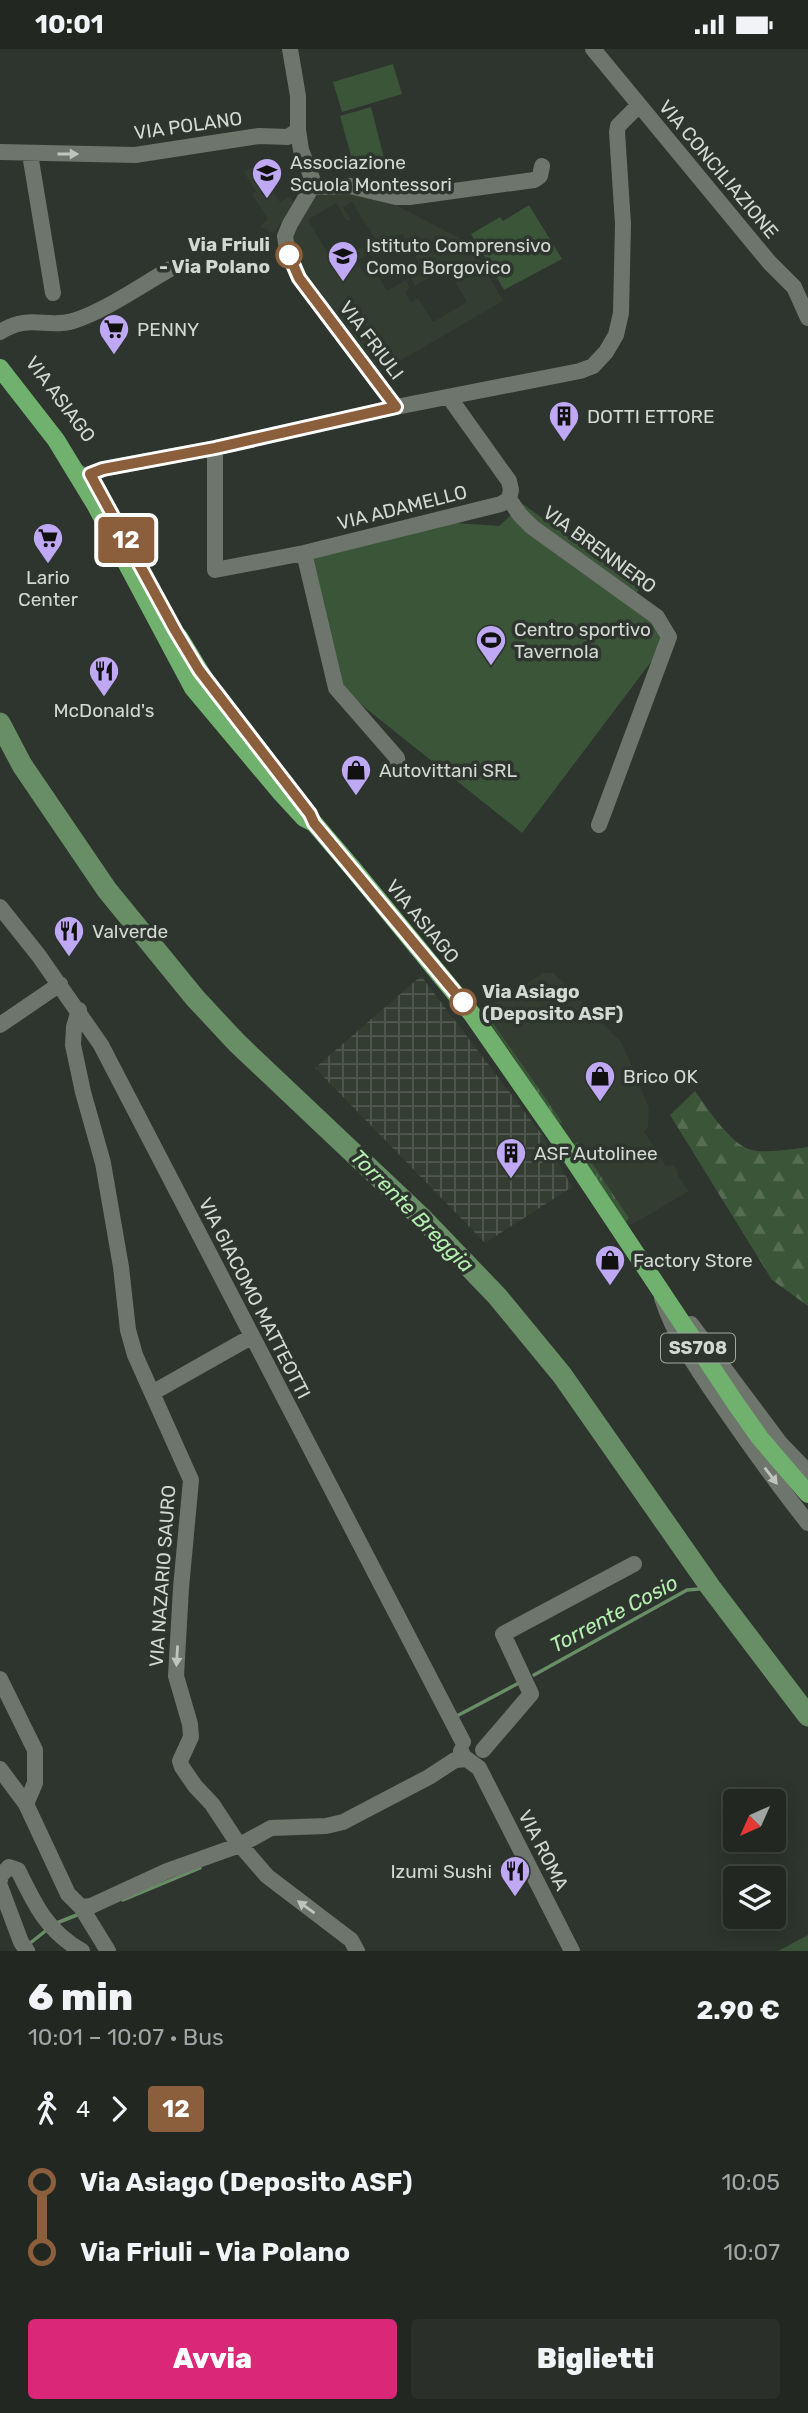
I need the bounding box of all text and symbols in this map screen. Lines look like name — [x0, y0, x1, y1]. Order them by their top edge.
text: 10:01 — [35, 9, 104, 40]
street label: VIA CONCILIAZIONE — [654, 95, 783, 243]
street label: VIA POLANO — [132, 107, 244, 144]
one-way arrow — [57, 148, 79, 160]
place label: Associazione Scuola Montessori — [290, 151, 452, 196]
school or university icon: Associazione Scuola Montessori — [250, 156, 284, 200]
place label: Via Friuli - Via Polano — [159, 233, 270, 278]
place label: Istituto Comprensivo Como Borgovico — [366, 234, 551, 279]
school or university icon: Istituto Comprensivo Como Borgovico — [326, 239, 360, 283]
marker: Via Friuli - Via Polano — [276, 242, 302, 268]
street label: VIA FRIULI — [335, 296, 409, 384]
supermarket icon: PENNY — [97, 312, 131, 356]
place label: PENNY — [137, 318, 199, 341]
street label: VIA ASIAGO — [21, 352, 100, 447]
building icon: DOTTI ETTORE — [547, 399, 581, 443]
place label: DOTTI ETTORE — [587, 405, 715, 428]
street label: VIA ADAMELLO — [335, 480, 469, 535]
street label: VIA BRENNERO — [539, 501, 661, 598]
line badge: 12 — [94, 517, 158, 563]
supermarket icon: Lario Center — [31, 521, 65, 565]
text: 12 — [112, 526, 140, 554]
place label: Lario Center — [18, 566, 79, 611]
place label: Centro sportivo Tavernola — [514, 618, 651, 663]
sports icon: Centro sportivo Tavernola — [474, 623, 508, 667]
restaurant icon: McDonald's — [87, 654, 121, 698]
place label: McDonald's — [54, 699, 154, 722]
shop icon: Autovittani SRL — [339, 753, 373, 797]
place label: Autovittani SRL — [379, 759, 518, 782]
street label: VIA ASIAGO — [381, 875, 464, 968]
restaurant icon: Valverde — [52, 914, 86, 958]
place label: Valverde — [92, 920, 168, 943]
place label: Via Asiago (Deposito ASF) — [482, 980, 623, 1025]
marker: Via Asiago (Deposito ASF) — [450, 989, 476, 1015]
shop icon: Brico OK — [583, 1059, 617, 1103]
place label: Brico OK — [623, 1065, 698, 1088]
building icon: ASF Autolinee — [494, 1136, 528, 1180]
place label: ASF Autolinee — [534, 1142, 658, 1165]
water label: Torrente Breggia — [346, 1144, 479, 1277]
street label: VIA GIACOMO MATTEOTTI — [194, 1194, 315, 1403]
shop icon: Factory Store — [593, 1243, 627, 1287]
place label: Factory Store — [633, 1249, 753, 1272]
road number: SS708 — [661, 1333, 735, 1363]
one-way arrow — [763, 1467, 777, 1485]
street label: VIA NAZARIO SAURO — [145, 1484, 180, 1668]
water label: Torrente Cosio — [546, 1569, 682, 1658]
one-way arrow — [172, 1645, 183, 1667]
north arrow — [723, 1789, 786, 1851]
map controls — [723, 1789, 786, 1929]
street label: VIA ROMA — [513, 1806, 574, 1895]
restaurant icon: Izumi Sushi — [498, 1854, 532, 1898]
place label: Izumi Sushi — [390, 1860, 492, 1883]
button: layers — [723, 1866, 786, 1929]
one-way arrow — [297, 1900, 315, 1914]
text: 6 min — [28, 1974, 133, 2020]
text: 2.90 € — [696, 1995, 780, 2026]
text: 10:01 – 10:07 · Bus — [28, 2023, 224, 2051]
icon: walk — [28, 2090, 66, 2128]
icon: forward — [100, 2090, 138, 2128]
text: 4 — [76, 2095, 90, 2123]
text: 12 — [162, 2095, 190, 2123]
text: Via Asiago (Deposito ASF) — [80, 2167, 412, 2198]
text: 10:05 — [721, 2168, 780, 2196]
text: Via Friuli - Via Polano — [80, 2237, 350, 2268]
text: 10:07 — [723, 2238, 780, 2266]
button: Avvia — [28, 2319, 397, 2399]
button: Biglietti — [411, 2319, 780, 2399]

